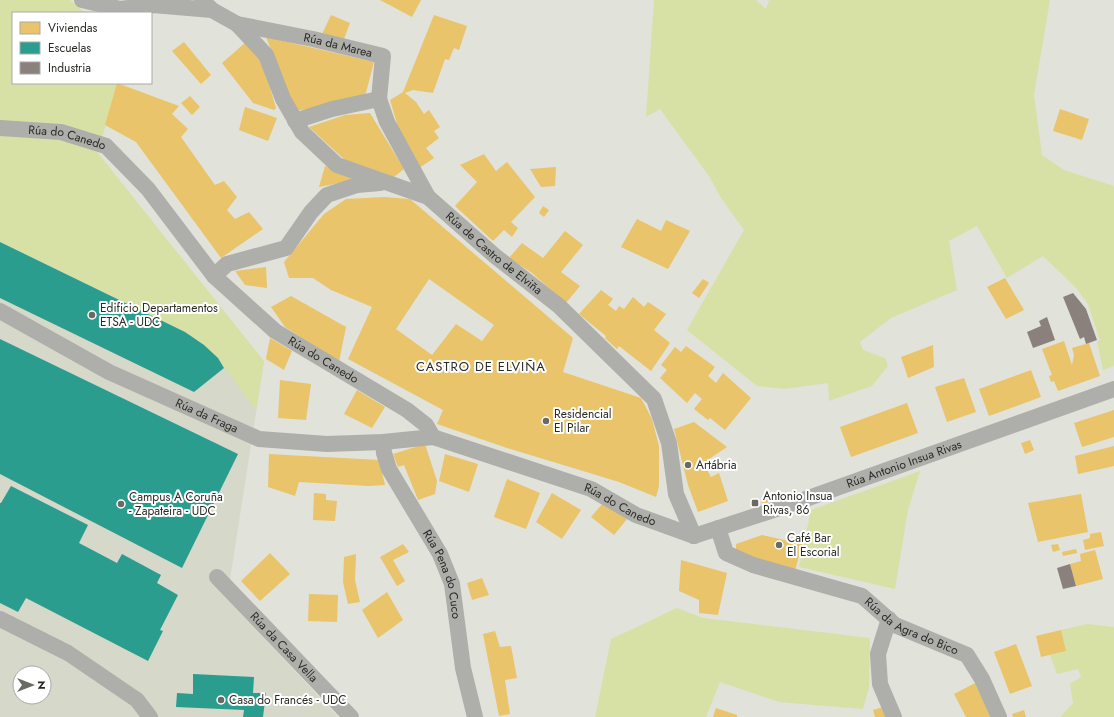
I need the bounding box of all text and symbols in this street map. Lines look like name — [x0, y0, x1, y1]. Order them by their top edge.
legend — [12, 12, 152, 84]
text: Viviendas — [48, 19, 98, 37]
street label: Rúa da Marea — [302, 28, 374, 62]
text: Escuelas — [48, 39, 91, 57]
text: Industria — [48, 59, 91, 77]
street label: Rúa do Canedo — [28, 121, 109, 155]
street label: Rúa de Castro de Elviña — [442, 207, 547, 299]
place label: Edificio Departamentos ETSA - UDC — [100, 299, 218, 331]
marker: Edificio Departamentos ETSA - UDC — [87, 310, 97, 320]
street label: Rúa do Canedo — [285, 332, 362, 388]
district label: CASTRO DE ELVIÑA — [416, 357, 546, 376]
street label: Rúa da Fraga — [173, 394, 241, 438]
place label: Residencial El Pilar — [554, 405, 612, 437]
marker: Residencial El Pilar — [541, 416, 551, 426]
street label: Rúa Antonio Insua Rivas — [844, 435, 964, 493]
place label: Artábria — [696, 456, 737, 474]
marker: Artábria — [683, 460, 693, 470]
street label: Rúa do Canedo — [582, 478, 659, 531]
place label: Antonio Insua Rivas, 86 — [763, 487, 833, 519]
place label: Campus A Coruña - Zapateira - UDC — [129, 488, 223, 520]
marker: Antonio Insua Rivas, 86 — [750, 498, 760, 508]
marker: Campus A Coruña - Zapateira - UDC — [116, 499, 126, 509]
street label: Rúa Pena do Cuco — [418, 526, 466, 620]
place label: Café Bar El Escorial — [787, 529, 839, 561]
marker: Café Bar El Escorial — [774, 540, 784, 550]
street label: Rúa da Agra do Bico — [860, 593, 962, 660]
street label: Rúa da Casa Vella — [246, 608, 322, 686]
north arrow — [12, 665, 52, 705]
text: N — [34, 681, 50, 689]
place label: Casa do Francés - UDC — [229, 691, 347, 709]
marker: Casa do Francés - UDC — [216, 695, 226, 705]

